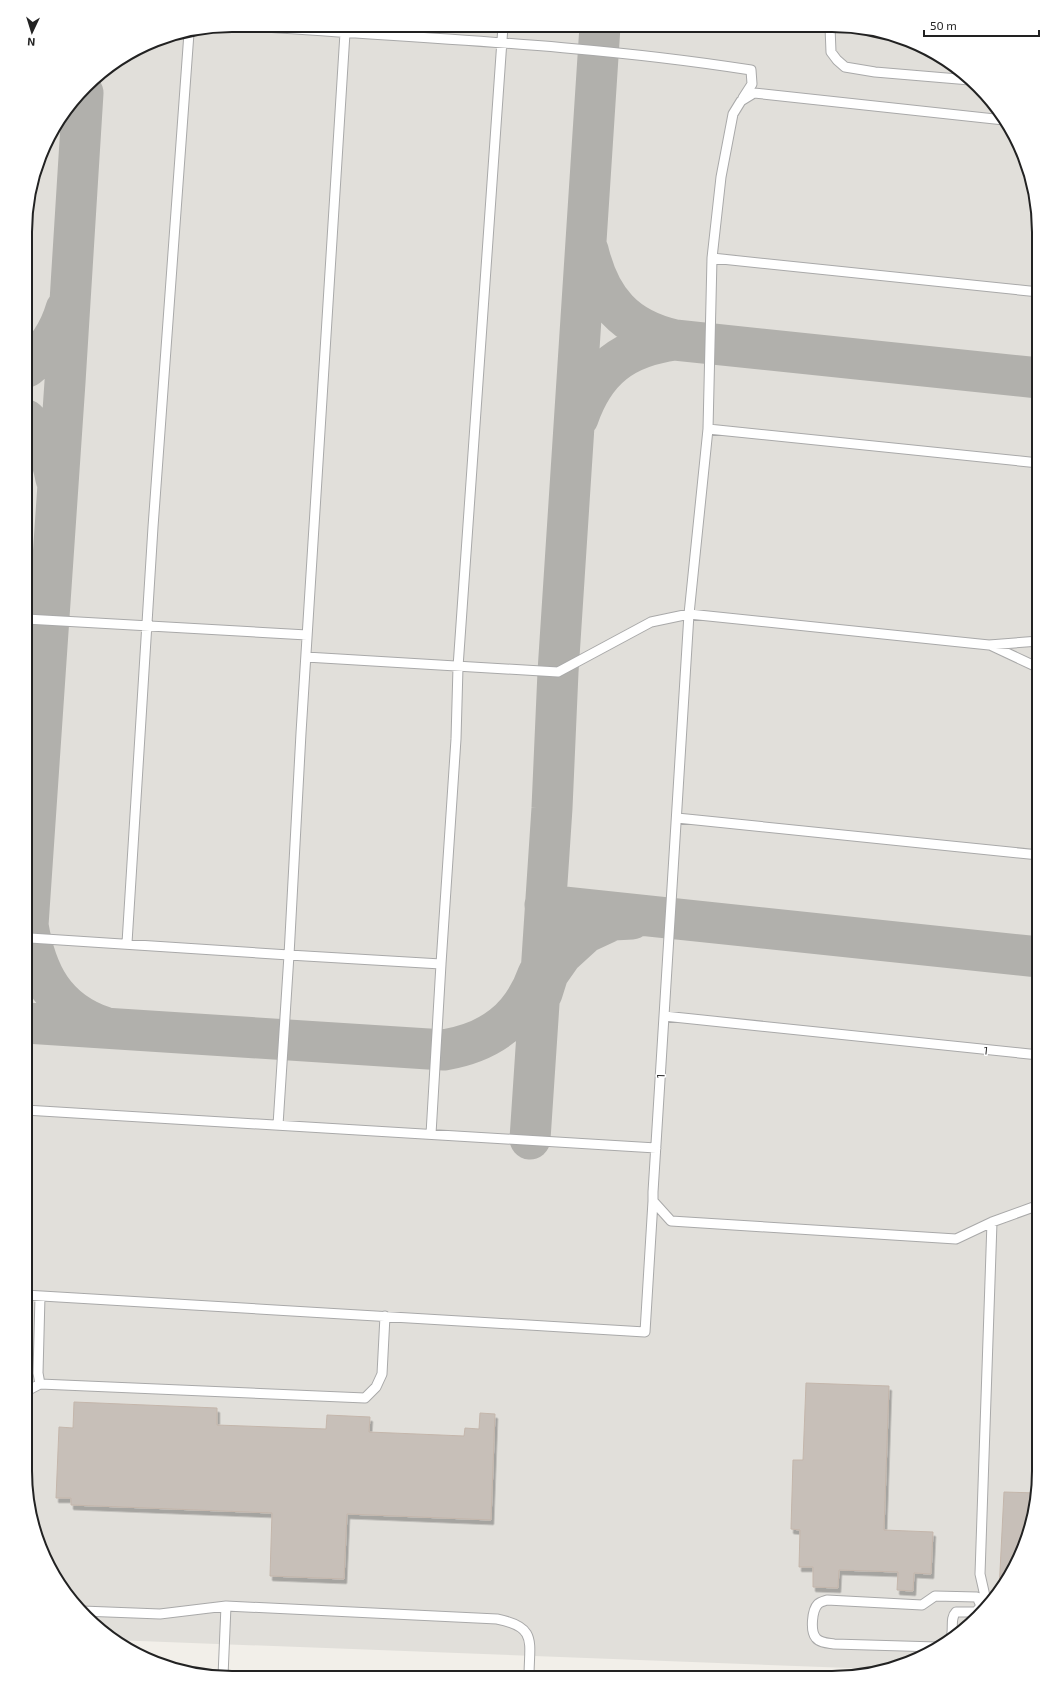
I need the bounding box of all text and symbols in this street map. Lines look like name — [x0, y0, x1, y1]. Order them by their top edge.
north arrow — [12, 12, 52, 52]
scale bar — [924, 12, 1039, 38]
text: 50 m — [930, 18, 957, 32]
text: N — [27, 36, 36, 49]
street label: 1 — [983, 1043, 989, 1057]
street label: 1 — [653, 1073, 667, 1079]

